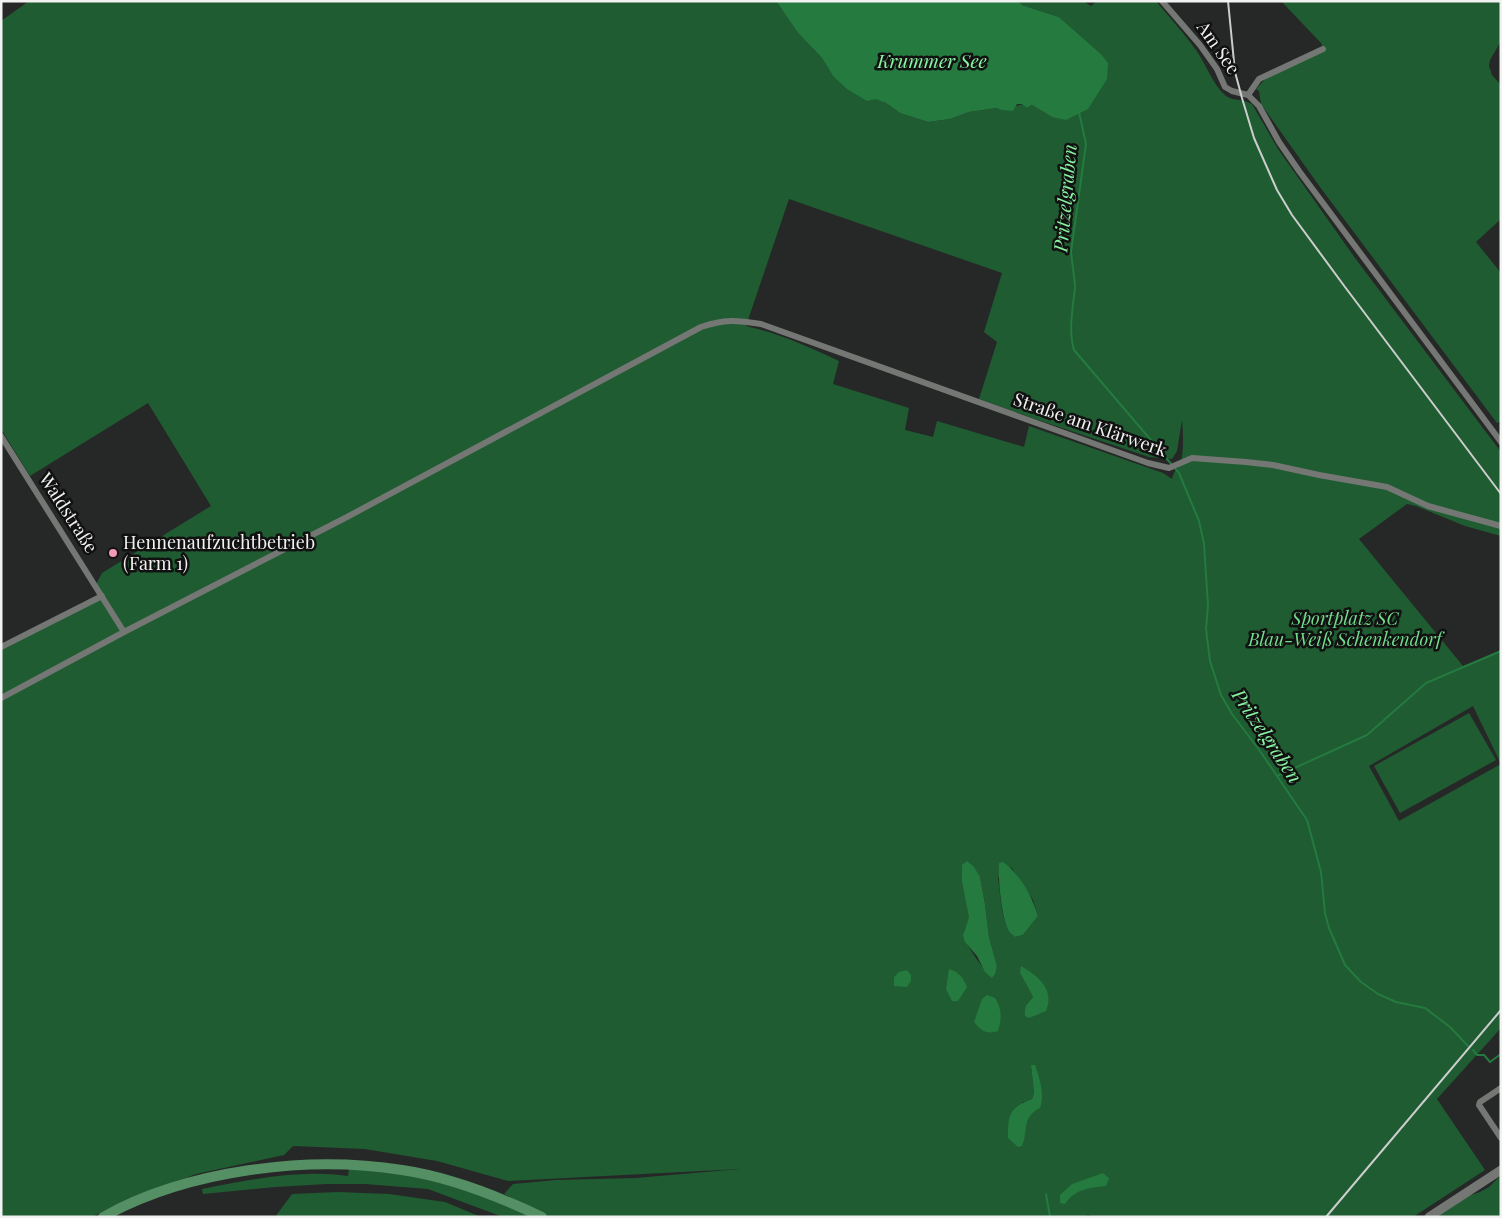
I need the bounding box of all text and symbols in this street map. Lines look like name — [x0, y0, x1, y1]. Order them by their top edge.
street label: Am See — [1191, 15, 1246, 79]
water label: Krummer See — [876, 47, 987, 73]
water label: Pritzelgraben — [1046, 143, 1082, 254]
street label: Straße am Klärwerk — [1010, 387, 1170, 462]
street label: Waldstraße — [34, 467, 104, 557]
place label: Hennenaufzuchtbetrieb (Farm 1) — [123, 530, 315, 575]
marker: Hennenaufzuchtbetrieb (Farm 1) — [107, 547, 119, 559]
park label: Sportplatz SC Blau-Weiß Schenkendorf — [1247, 606, 1445, 651]
water label: Pritzelgraben — [1226, 682, 1309, 788]

